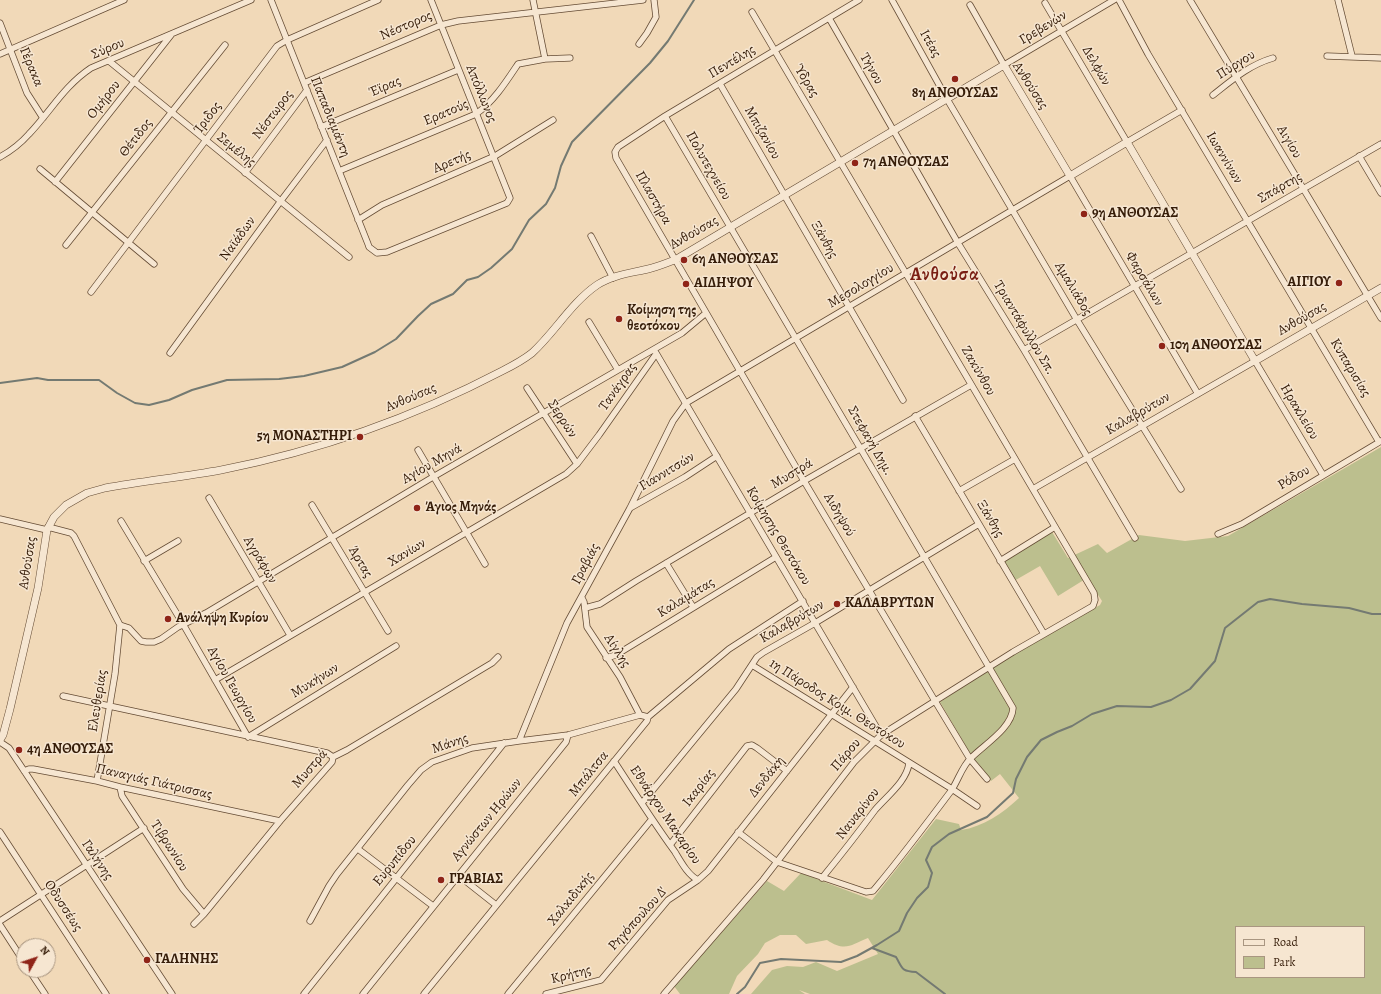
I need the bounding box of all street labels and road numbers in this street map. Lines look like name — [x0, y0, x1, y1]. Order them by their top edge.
street label: Γρεβενών — [1016, 7, 1070, 49]
street label: Νέστορος — [377, 8, 435, 44]
street label: Ιτέας — [916, 27, 944, 61]
street label: Σύρου — [89, 35, 127, 63]
street label: Πεντέλης — [705, 41, 759, 83]
street label: Δελφών — [1078, 43, 1114, 89]
street label: Γέρακα — [15, 45, 47, 89]
street label: Πύργου — [1214, 47, 1258, 83]
street label: Τήνου — [855, 50, 887, 88]
street label: Ανθούσας — [1008, 59, 1052, 113]
street label: Ύδρας — [790, 61, 822, 101]
street label: Απόλλωνος — [462, 63, 500, 125]
street label: Έϊρας — [367, 73, 403, 101]
street label: Παπαδιαμάντη — [306, 74, 354, 160]
street label: Ομήρου — [84, 77, 124, 123]
street label: Νέστωρος — [249, 87, 297, 143]
street label: Ερατούς — [421, 96, 471, 130]
street label: Ίριδος — [190, 99, 226, 137]
street label: Μπιζανίου — [740, 104, 784, 162]
street label: Θέτιδος — [116, 115, 156, 161]
street label: Αιγίου — [1273, 122, 1305, 162]
street label: Σεμέλης — [213, 129, 259, 171]
street label: Πολυτεχνείου — [682, 129, 734, 203]
street label: Ιωαννίνων — [1202, 129, 1246, 187]
street label: Αρετής — [431, 147, 473, 177]
street label: Πλαστήρα — [631, 168, 675, 228]
street label: Σπάρτης — [1255, 169, 1305, 207]
street label: Ανθούσας — [667, 212, 721, 254]
street label: Ναϊάδων — [216, 213, 260, 265]
street label: Ξάνθης — [807, 218, 841, 262]
street label: Φαρσάλων — [1121, 249, 1167, 309]
street label: Αμαλιάδος — [1050, 259, 1096, 319]
street label: Μεσολογγίου — [825, 260, 897, 312]
street label: Τριαντάφυλλου Σπ. — [989, 278, 1059, 378]
street label: Ανθούσας — [1275, 298, 1329, 340]
street label: Κυπαρισίας — [1326, 336, 1374, 400]
street label: Ζακύνθου — [957, 343, 999, 399]
street label: Τανάγρας — [595, 360, 641, 414]
street label: Ανθούσας — [383, 380, 439, 416]
street label: Ηρακλείου — [1276, 381, 1322, 443]
street label: Καλαβρύτων — [1103, 389, 1173, 439]
street label: Σερρών — [543, 397, 581, 441]
street label: Στεφανή Δημ. — [843, 403, 897, 479]
street label: Αγίου Μηνά — [399, 440, 465, 488]
street label: Γιαννιτσών — [636, 449, 698, 495]
street label: Μυστρά — [768, 455, 816, 493]
street label: Ρόδου — [1275, 462, 1313, 494]
street label: Κοίμησης Θεοτόκου — [742, 484, 814, 588]
street label: Αιδηψού — [819, 490, 859, 540]
street label: Ξάνθης — [972, 497, 1008, 541]
street label: Αγράφων — [239, 533, 281, 587]
street label: Ανθούσας — [16, 535, 40, 591]
street label: Χανίων — [385, 535, 429, 571]
street label: Γραβιάς — [568, 541, 604, 587]
street label: Άρτας — [344, 543, 376, 581]
street label: Καλαμάτας — [654, 574, 718, 622]
street label: Καλαβρύτων — [757, 597, 827, 647]
street label: Αίγλης — [600, 631, 634, 671]
street label: Αγίου Γεωργίου — [203, 644, 261, 726]
street label: 1η Πάροδος Κοιμ. Θεοτόκου — [766, 655, 908, 753]
street label: Μυκήνων — [288, 660, 342, 702]
street label: Ελευθερίας — [85, 669, 111, 733]
street label: Μάνης — [430, 730, 470, 758]
street label: Πάρου — [827, 735, 865, 775]
street label: Μυστρά — [289, 746, 331, 792]
street label: Μπάλτσα — [565, 748, 613, 800]
street label: Δενδάκη — [745, 753, 789, 801]
street label: Παναγιάς Γιάτρισσας — [94, 760, 214, 804]
street label: Εθνάρχου Μακαρίου — [626, 762, 704, 868]
street label: Ικαρίας — [679, 766, 719, 810]
street label: Αγνώστων Ηρώων — [448, 775, 526, 865]
street label: Ναυαρίνου — [833, 785, 883, 843]
street label: Τιβρωνίου — [146, 817, 192, 875]
street label: Ευρυπίδου — [370, 832, 420, 890]
street label: Γαλήνης — [77, 837, 117, 883]
street label: Χαλκιδικής — [544, 869, 598, 929]
street label: Οδυσσέως — [40, 877, 86, 935]
street label: Ρηγόπουλου Δ' — [605, 884, 671, 954]
street label: Κρήτης — [549, 962, 593, 988]

